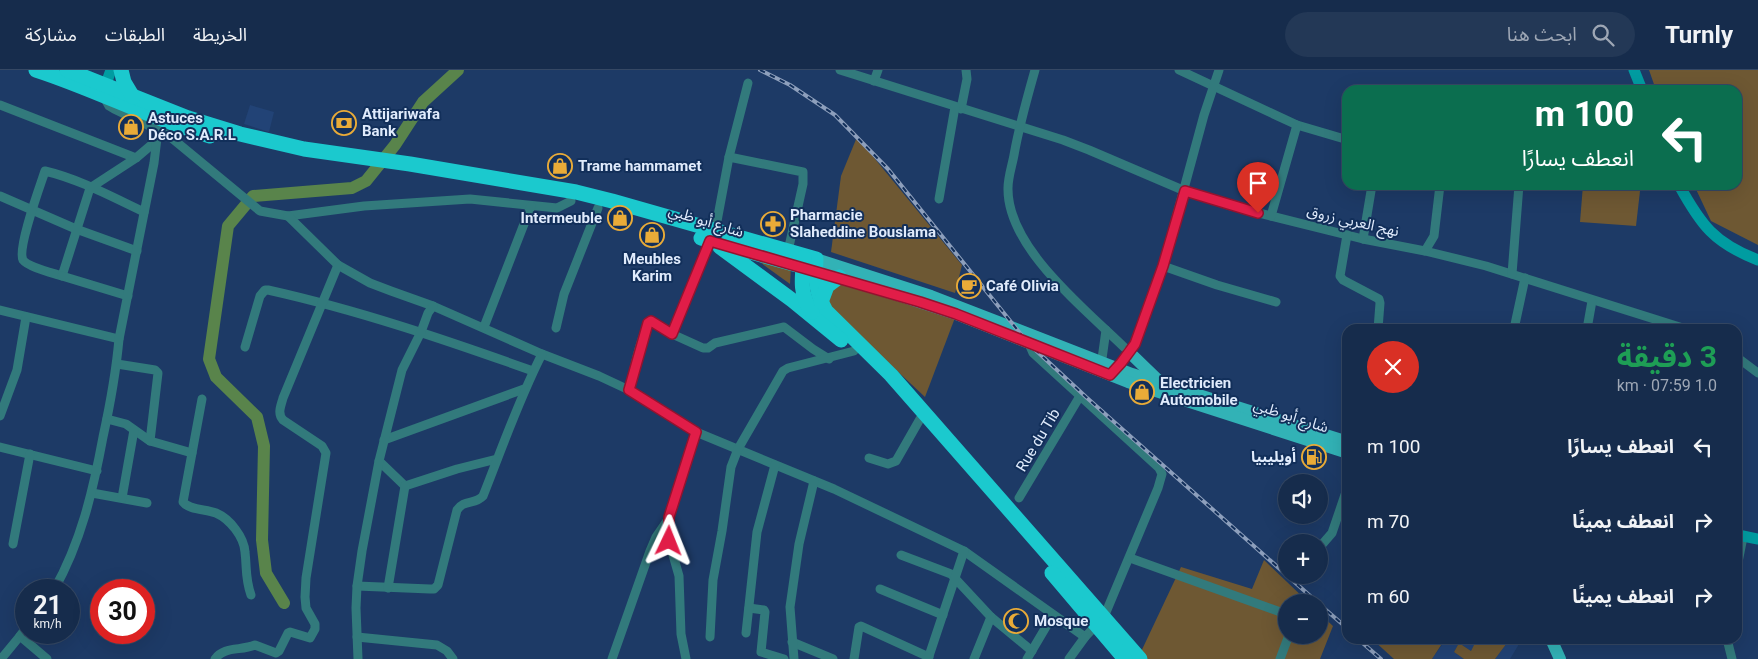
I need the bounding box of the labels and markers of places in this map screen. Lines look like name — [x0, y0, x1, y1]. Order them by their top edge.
place label: Attijariwafa Bank — [362, 105, 440, 140]
place label: Astuces Déco S.A.R.L — [148, 109, 236, 144]
bank icon: Attijariwafa Bank — [331, 110, 357, 136]
shop icon: Astuces Déco S.A.R.L — [118, 114, 144, 140]
shop icon: Trame hammamet — [547, 153, 573, 179]
place label: Trame hammamet — [578, 157, 702, 175]
pin — [1237, 162, 1279, 213]
shop icon: Intermeuble — [607, 205, 633, 231]
place label: Pharmacie Slaheddine Bouslama — [790, 206, 936, 241]
place label: Intermeuble — [521, 209, 602, 227]
pharmacy icon: Pharmacie Slaheddine Bouslama — [760, 211, 786, 237]
shop icon: Meubles Karim — [639, 222, 665, 248]
place label: Meubles Karim — [623, 250, 681, 285]
cafe icon: Café Olivia — [956, 273, 982, 299]
place label: Café Olivia — [986, 277, 1059, 295]
place label: Electricien Automobile — [1160, 374, 1238, 409]
shop icon: Electricien Automobile — [1129, 379, 1155, 405]
fuel station icon: أويليبيا — [1301, 444, 1327, 470]
place label: أويليبيا — [1251, 447, 1296, 466]
mosque icon: Mosque — [1003, 608, 1029, 634]
place label: Mosque — [1034, 612, 1088, 630]

